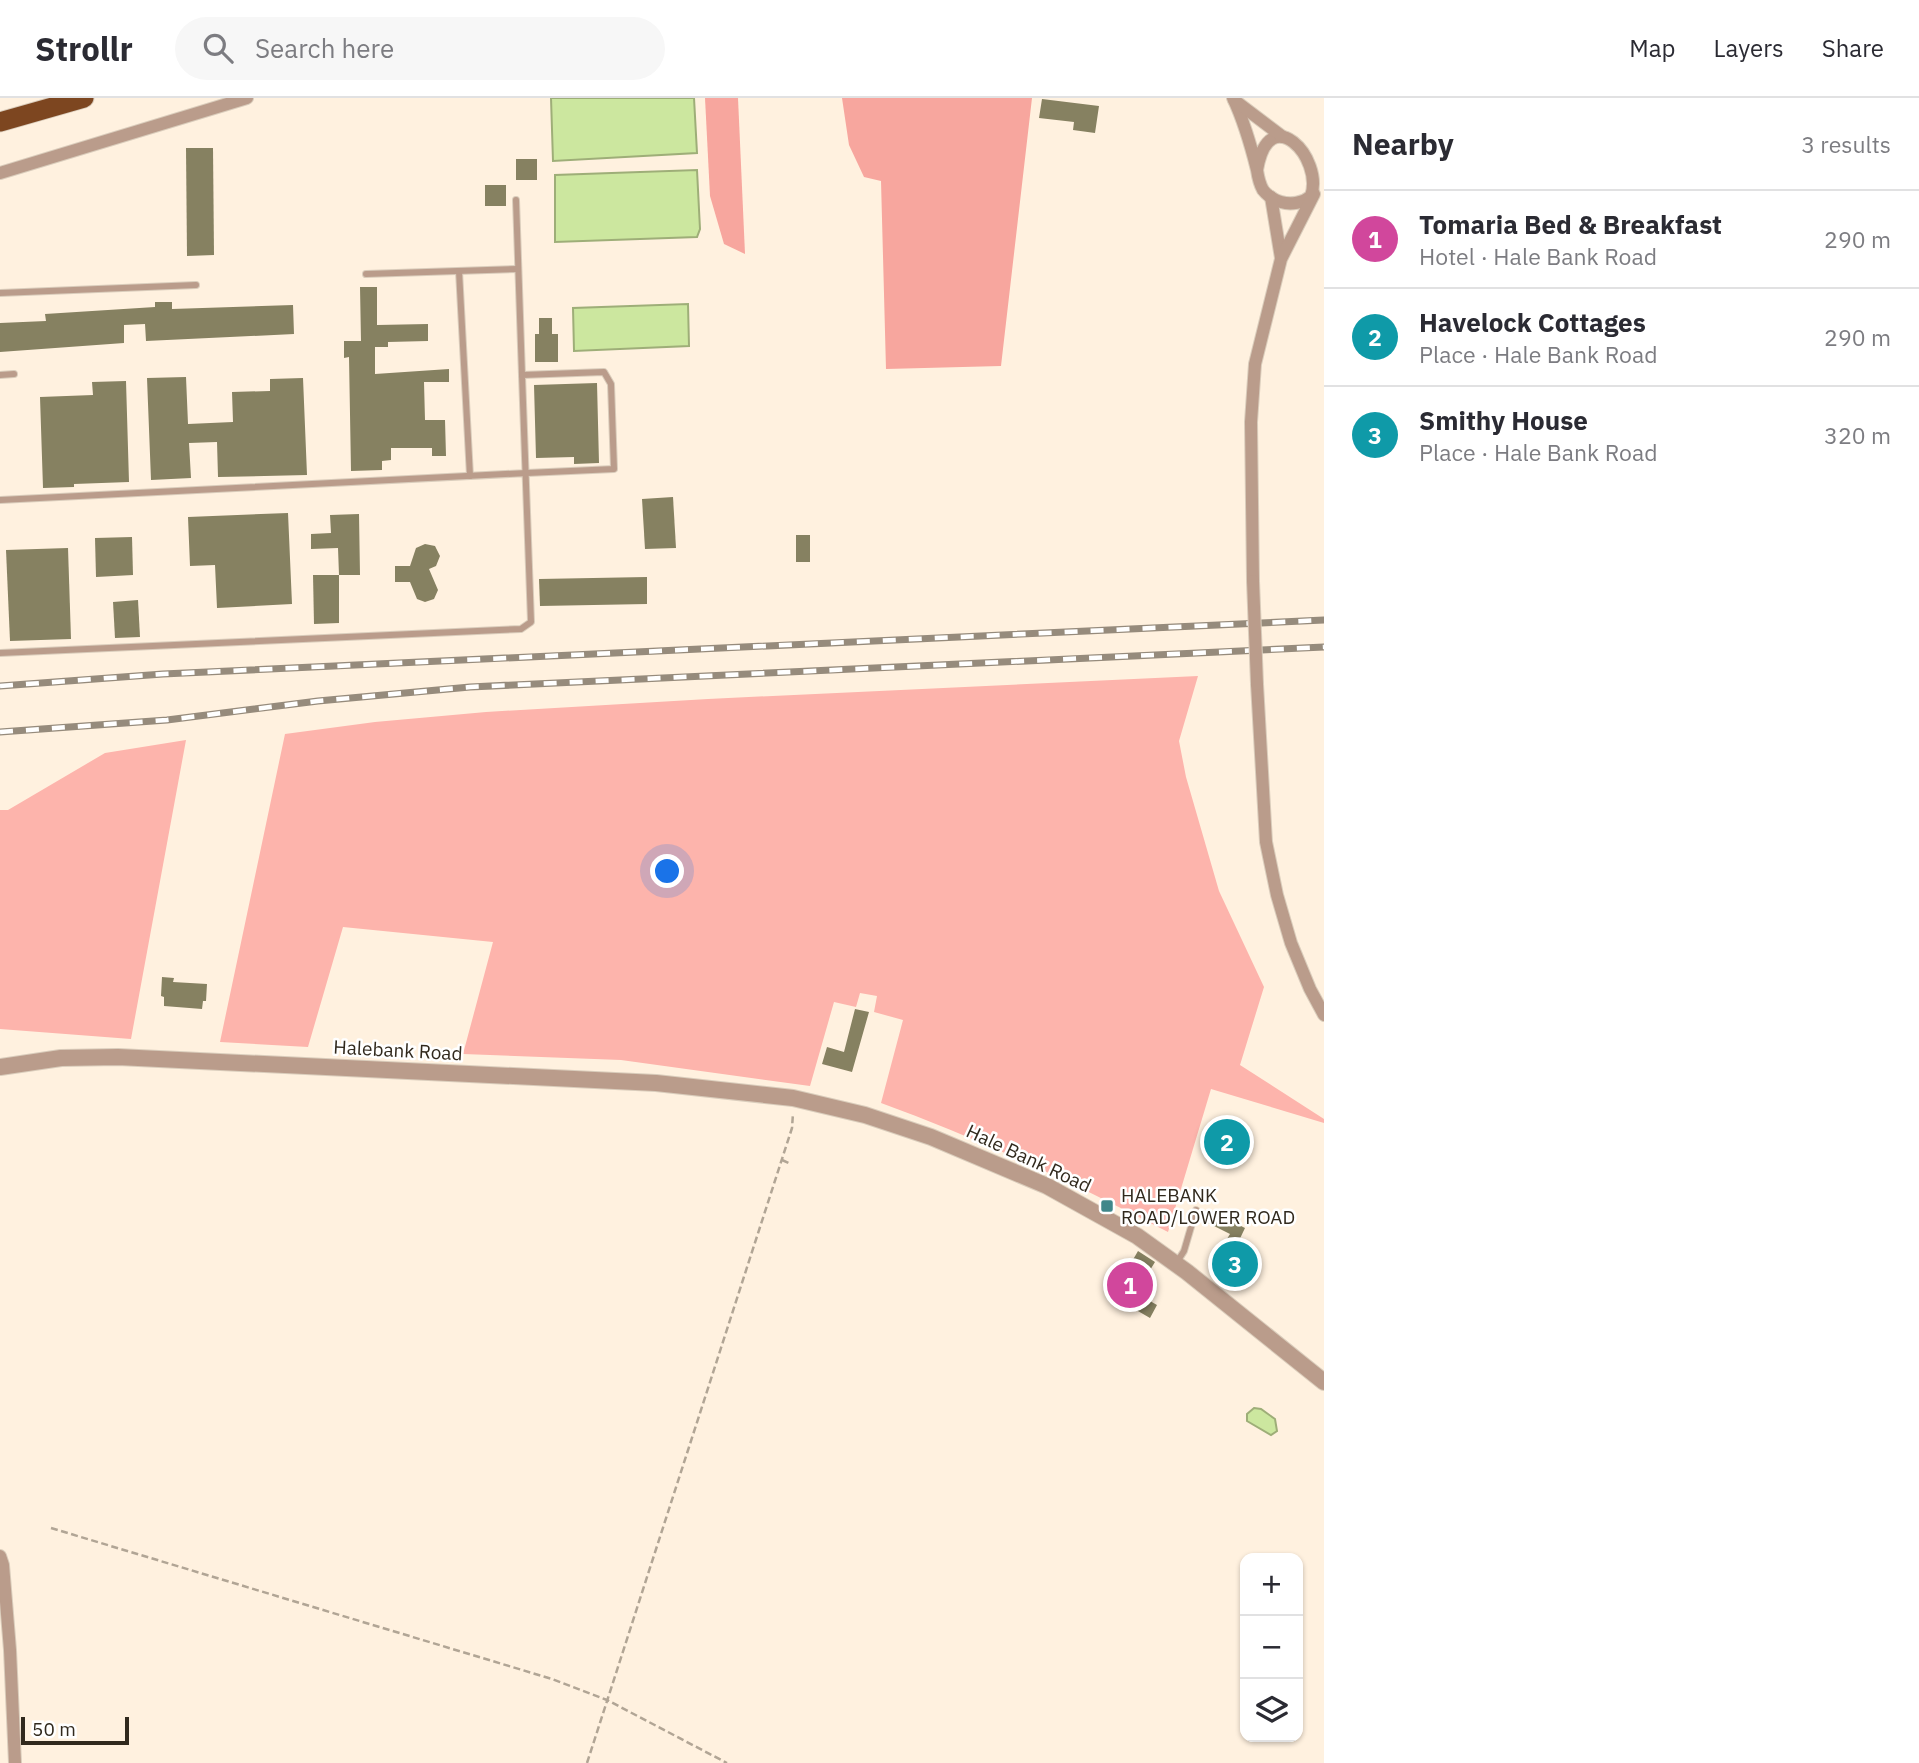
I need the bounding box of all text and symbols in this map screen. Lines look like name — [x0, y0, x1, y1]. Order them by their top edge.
search box — [175, 17, 665, 80]
text: Strollr — [35, 27, 133, 70]
icon: search — [199, 29, 237, 67]
text: Search here — [255, 31, 394, 65]
text: Map — [1629, 32, 1676, 64]
text: Layers — [1714, 32, 1784, 64]
text: Share — [1822, 32, 1884, 64]
text: Nearby — [1352, 124, 1454, 163]
text: 3 results — [1801, 129, 1891, 159]
text: Tomaria Bed & Breakfast — [1419, 207, 1722, 241]
text: 1 — [1368, 224, 1382, 254]
text: 290 m — [1824, 224, 1891, 254]
text: Hotel · Hale Bank Road — [1419, 241, 1657, 271]
text: Havelock Cottages — [1419, 305, 1646, 339]
text: 2 — [1368, 322, 1382, 352]
text: 290 m — [1824, 322, 1891, 352]
text: Place · Hale Bank Road — [1419, 339, 1658, 369]
text: Smithy House — [1419, 403, 1588, 437]
text: 3 — [1368, 420, 1382, 450]
text: 320 m — [1824, 420, 1891, 450]
text: Place · Hale Bank Road — [1419, 437, 1658, 467]
your location — [650, 854, 684, 888]
street label: Halebank Road — [333, 1035, 463, 1065]
pin: 2 — [1204, 1116, 1250, 1168]
street label: Hale Bank Road — [963, 1119, 1095, 1197]
place label: HALEBANK ROAD/LOWER ROAD — [1121, 1183, 1295, 1229]
marker: HALEBANK ROAD/LOWER ROAD — [1099, 1198, 1115, 1214]
pin: 3 — [1212, 1238, 1258, 1290]
pin: 1 — [1107, 1259, 1153, 1311]
map controls — [1240, 1553, 1303, 1742]
button: + — [1240, 1553, 1303, 1616]
button: − — [1240, 1616, 1303, 1679]
button: layers — [1240, 1679, 1303, 1742]
scale bar — [21, 1714, 130, 1746]
text: 50 m — [32, 1717, 76, 1741]

